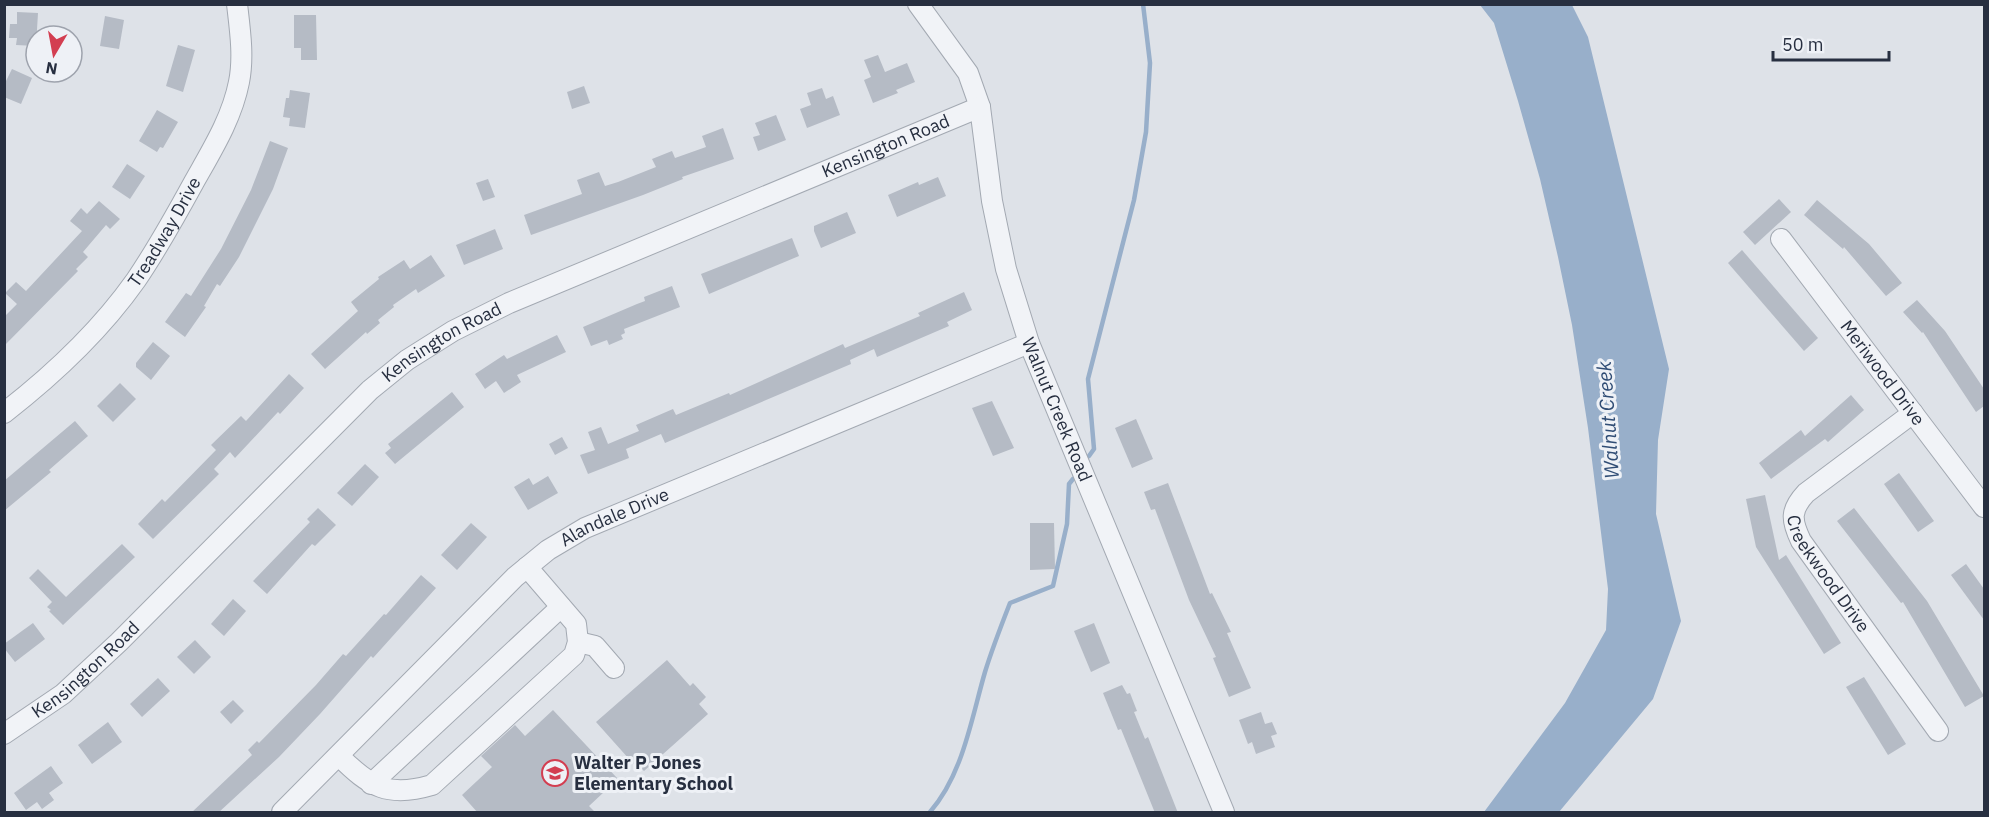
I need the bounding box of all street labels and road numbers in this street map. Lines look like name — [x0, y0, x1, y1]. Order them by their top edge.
street label: Kensington Road — [818, 109, 953, 183]
street label: Treadway Drive — [123, 172, 206, 291]
street label: Kensington Road — [377, 297, 505, 387]
street label: Meriwood Drive — [1836, 315, 1930, 430]
street label: Walnut Creek Road — [1017, 334, 1097, 485]
street label: Alandale Drive — [555, 482, 672, 551]
street label: Creekwood Drive — [1782, 514, 1875, 637]
street label: Kensington Road — [27, 616, 144, 723]

